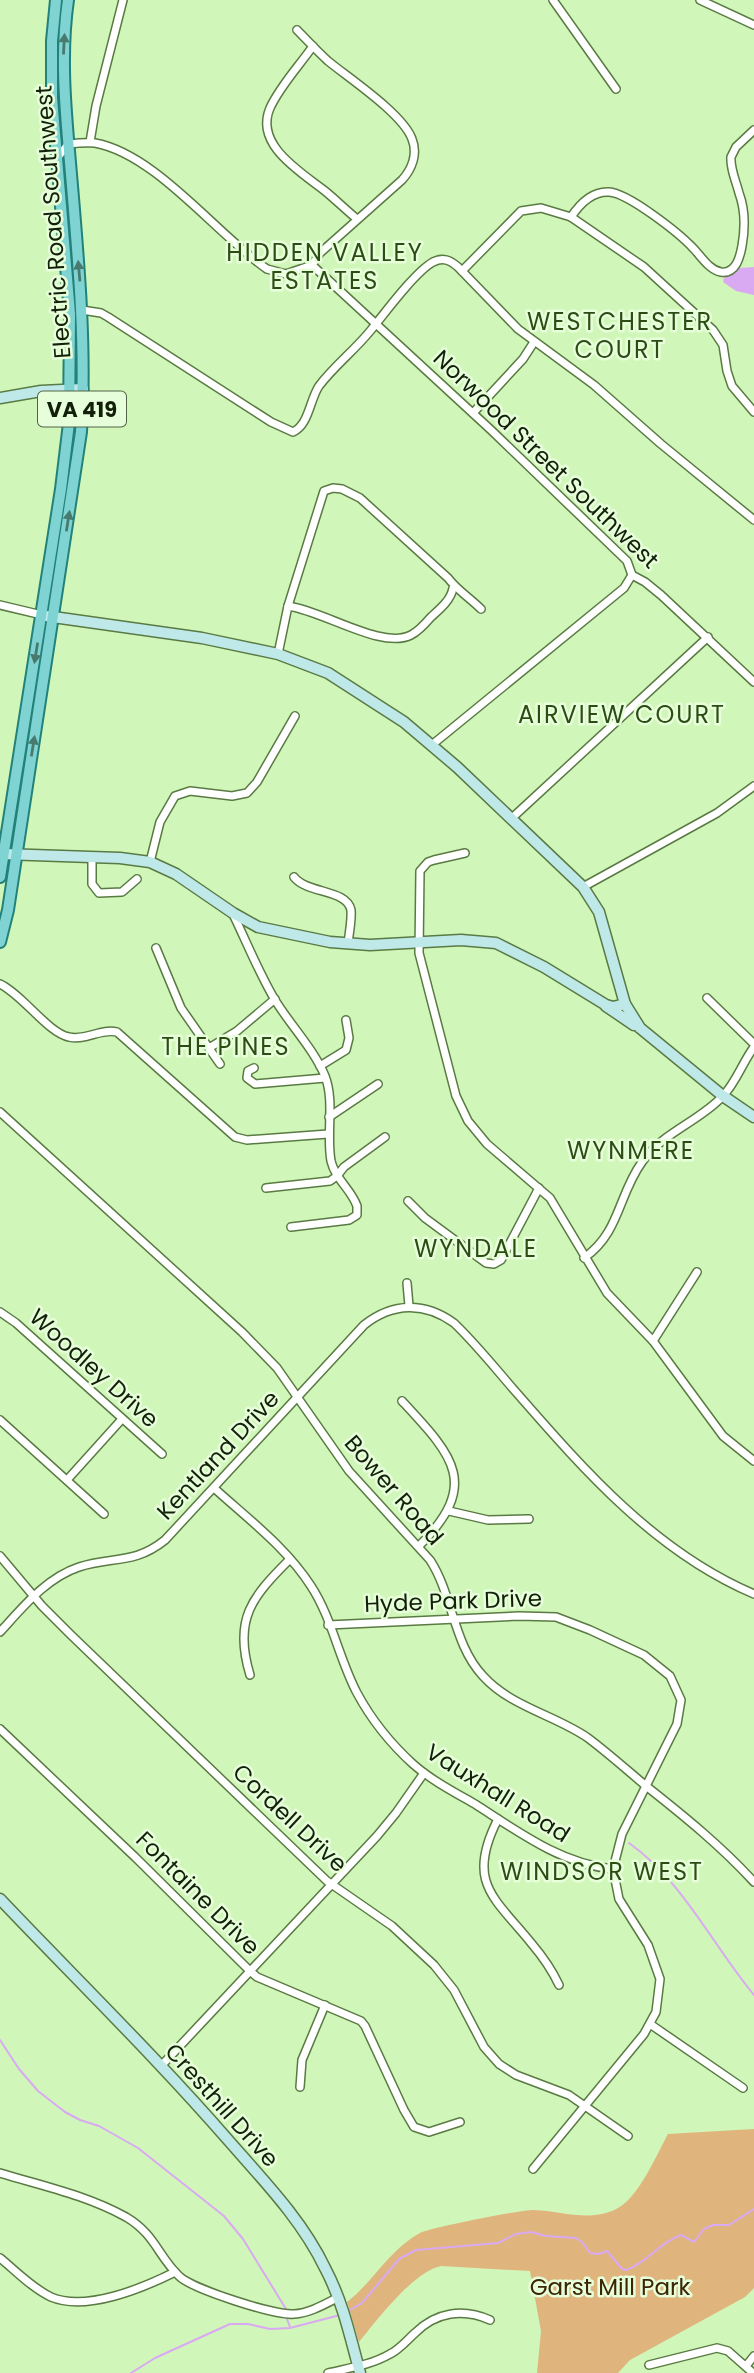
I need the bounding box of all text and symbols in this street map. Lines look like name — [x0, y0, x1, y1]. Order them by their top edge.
one-way arrow — [59, 32, 70, 54]
street label: Electric Road Southwest — [27, 84, 79, 360]
district label: HIDDEN VALLEY ESTATES — [226, 236, 424, 297]
one-way arrow — [73, 259, 84, 281]
district label: WESTCHESTER COURT — [527, 305, 713, 366]
street label: Norwood Street Southwest — [426, 342, 666, 576]
road number: VA 419 — [38, 392, 126, 426]
one-way arrow — [63, 510, 74, 532]
one-way arrow — [30, 642, 41, 664]
district label: AIRVIEW COURT — [518, 698, 726, 731]
one-way arrow — [28, 735, 39, 757]
district label: THE PINES — [161, 1030, 291, 1063]
district label: WYNMERE — [567, 1134, 695, 1167]
district label: WYNDALE — [414, 1232, 538, 1265]
street label: Woodley Drive — [22, 1301, 166, 1435]
street label: Kentland Drive — [150, 1383, 286, 1527]
street label: Bower Road — [337, 1428, 451, 1552]
street label: Hyde Park Drive — [364, 1582, 542, 1620]
street label: Vauxhall Road — [420, 1736, 576, 1850]
street label: Cordell Drive — [226, 1757, 354, 1879]
street label: Fontaine Drive — [129, 1824, 267, 1962]
district label: WINDSOR WEST — [500, 1855, 704, 1888]
street label: Cresthill Drive — [158, 2036, 286, 2174]
park label: Garst Mill Park — [530, 2271, 691, 2303]

